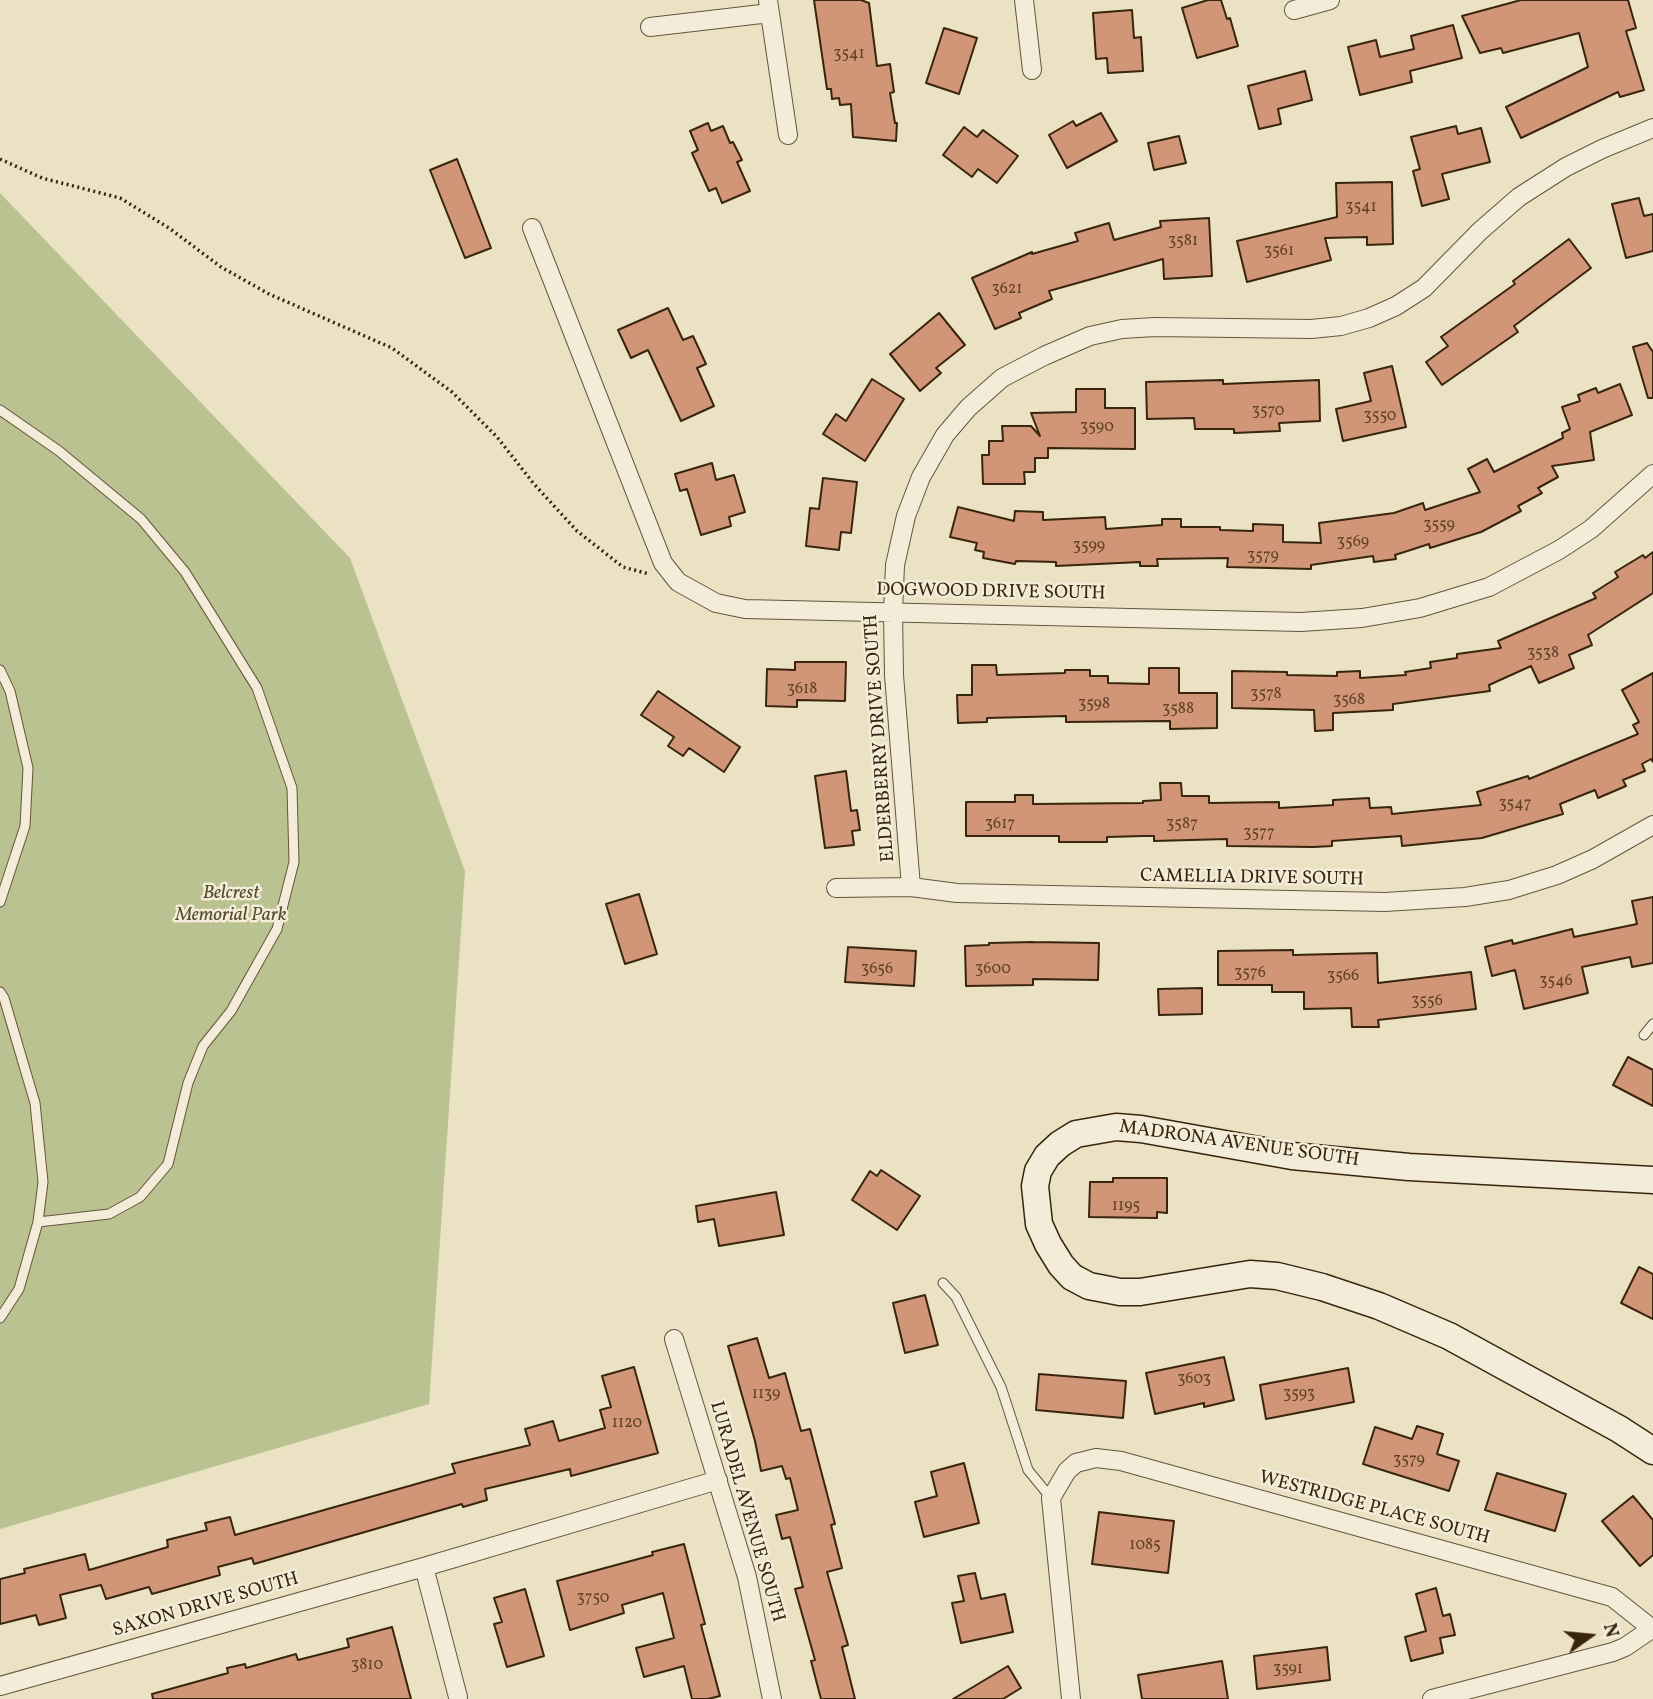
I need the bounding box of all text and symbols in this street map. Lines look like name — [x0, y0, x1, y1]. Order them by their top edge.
house number: 3541 — [833, 45, 865, 65]
house number: 3541 — [1345, 198, 1377, 218]
house number: 3581 — [1168, 232, 1198, 252]
house number: 3561 — [1264, 242, 1294, 262]
house number: 3621 — [991, 280, 1023, 300]
house number: 3570 — [1252, 402, 1284, 422]
house number: 3550 — [1364, 407, 1396, 427]
house number: 3590 — [1080, 418, 1114, 438]
house number: 3559 — [1423, 516, 1455, 536]
house number: 3569 — [1337, 533, 1369, 553]
house number: 3599 — [1073, 537, 1105, 557]
house number: 3579 — [1247, 547, 1279, 567]
street label: DOGWOOD DRIVE SOUTH — [876, 580, 1106, 606]
street label: ELDERBERRY DRIVE SOUTH — [861, 613, 901, 863]
house number: 3538 — [1527, 644, 1559, 664]
house number: 3618 — [787, 680, 817, 700]
house number: 3578 — [1250, 685, 1282, 705]
house number: 3568 — [1333, 691, 1365, 711]
house number: 3598 — [1078, 695, 1110, 715]
house number: 3588 — [1162, 700, 1194, 720]
house number: 3547 — [1498, 795, 1532, 815]
house number: 3617 — [985, 815, 1015, 835]
house number: 3587 — [1166, 815, 1198, 835]
house number: 3577 — [1243, 824, 1275, 844]
street label: CAMELLIA DRIVE SOUTH — [1140, 866, 1364, 892]
park label: Belcrest Memorial Park — [175, 884, 287, 928]
house number: 3656 — [861, 960, 893, 980]
house number: 3600 — [975, 960, 1011, 980]
house number: 3576 — [1234, 964, 1266, 984]
house number: 3566 — [1327, 967, 1359, 987]
house number: 3546 — [1539, 972, 1573, 992]
house number: 3556 — [1411, 992, 1443, 1012]
street label: MADRONA AVENUE SOUTH — [1118, 1117, 1360, 1173]
house number: 1195 — [1112, 1197, 1140, 1217]
house number: 3603 — [1177, 1370, 1211, 1390]
house number: 1139 — [752, 1385, 780, 1405]
house number: 3593 — [1283, 1385, 1315, 1405]
street label: LURADEL AVENUE SOUTH — [704, 1399, 788, 1625]
house number: 1120 — [612, 1414, 642, 1434]
house number: 3579 — [1393, 1451, 1425, 1471]
street label: WESTRIDGE PLACE SOUTH — [1256, 1467, 1492, 1551]
house number: 1085 — [1129, 1536, 1161, 1556]
street label: SAXON DRIVE SOUTH — [110, 1569, 302, 1643]
house number: 3750 — [577, 1589, 609, 1609]
north arrow — [1555, 1601, 1625, 1671]
text: N — [1596, 1621, 1625, 1641]
house number: 3810 — [351, 1656, 383, 1676]
house number: 3591 — [1273, 1660, 1303, 1680]

